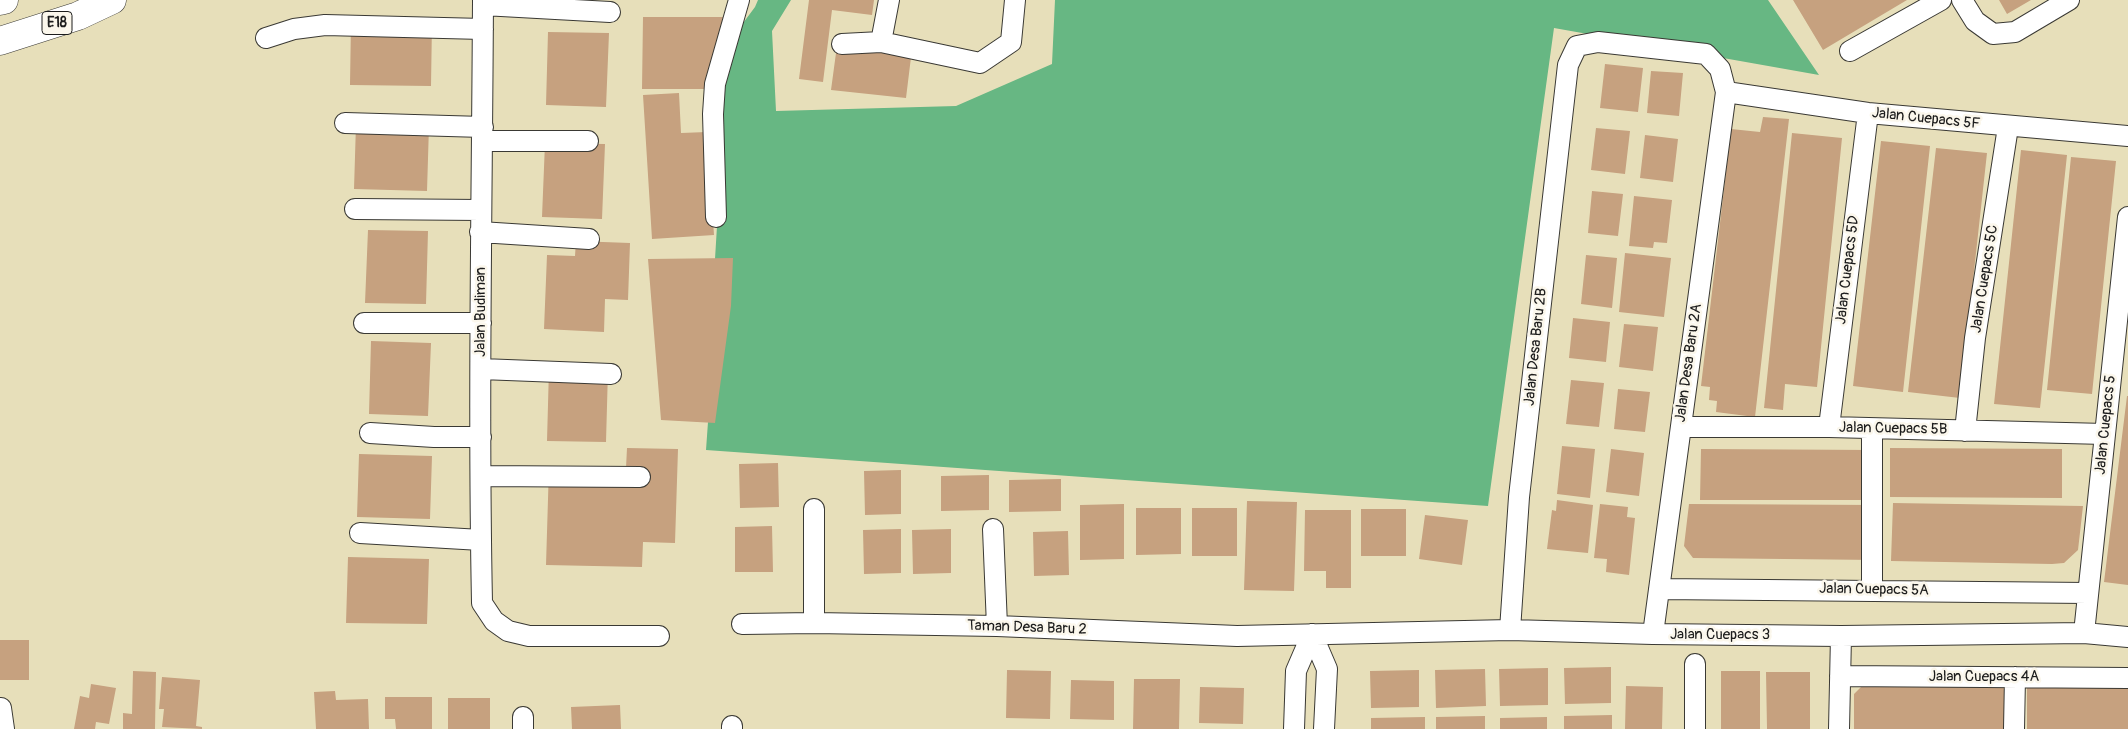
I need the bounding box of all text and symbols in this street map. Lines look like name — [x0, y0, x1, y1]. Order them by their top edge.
road number: E18 — [42, 12, 72, 34]
street label: Jalan Cuepacs 5F — [1871, 104, 1981, 134]
street label: Jalan Cuepacs 5D — [1832, 215, 1864, 325]
street label: Jalan Cuepacs 5C — [1968, 224, 2002, 334]
street label: Jalan Budiman — [472, 267, 490, 357]
street label: Jalan Desa Baru 2B — [1521, 287, 1551, 407]
street label: Jalan Desa Baru 2A — [1672, 303, 1706, 423]
street label: Jalan Cuepacs 5 — [2092, 374, 2120, 476]
street label: Jalan Cuepacs 5B — [1839, 419, 1947, 439]
street label: Jalan Cuepacs 5A — [1819, 580, 1929, 600]
street label: Taman Desa Baru 2 — [967, 617, 1087, 639]
street label: Jalan Cuepacs 3 — [1670, 626, 1770, 644]
street label: Jalan Cuepacs 4A — [1929, 668, 2039, 686]

